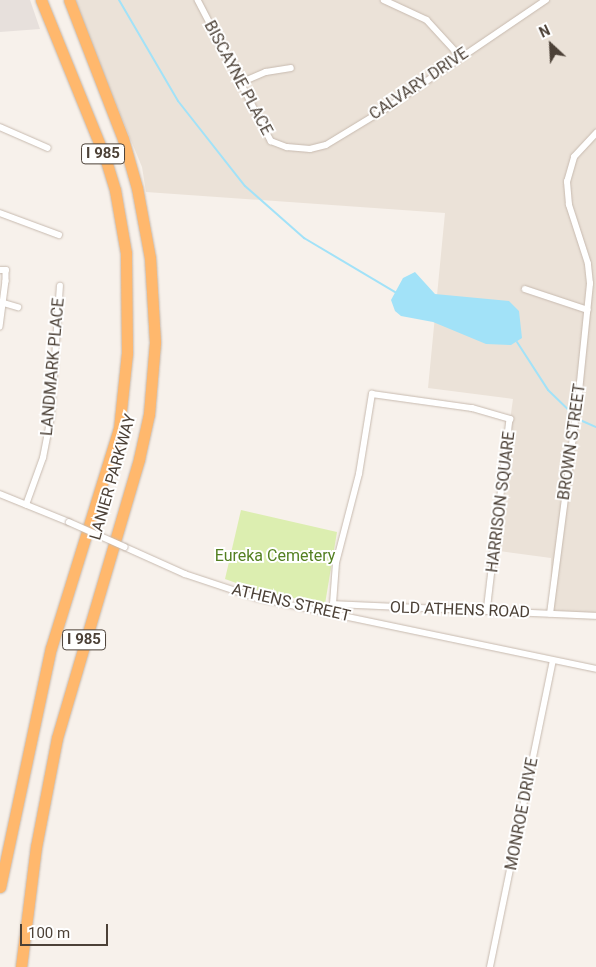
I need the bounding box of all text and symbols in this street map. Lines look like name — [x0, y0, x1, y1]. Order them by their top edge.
street label: BISCAYNE PLACE — [200, 18, 276, 138]
north arrow — [526, 20, 576, 70]
text: N — [537, 22, 553, 41]
street label: CALVARY DRIVE — [366, 44, 472, 124]
road number: I 985 — [80, 142, 126, 166]
street label: LANDMARK PLACE — [37, 297, 69, 437]
street label: BROWN STREET — [554, 383, 590, 501]
street label: LANIER PARKWAY — [86, 412, 140, 542]
street label: HARRISON SQUARE — [483, 430, 519, 574]
park label: Eureka Cemetery — [215, 546, 335, 566]
street label: ATHENS STREET — [230, 580, 352, 626]
street label: OLD ATHENS ROAD — [390, 598, 530, 622]
road number: I 985 — [62, 628, 106, 652]
street label: MONROE DRIVE — [502, 756, 542, 872]
scale bar — [22, 914, 110, 946]
text: 100 m — [28, 924, 70, 942]

